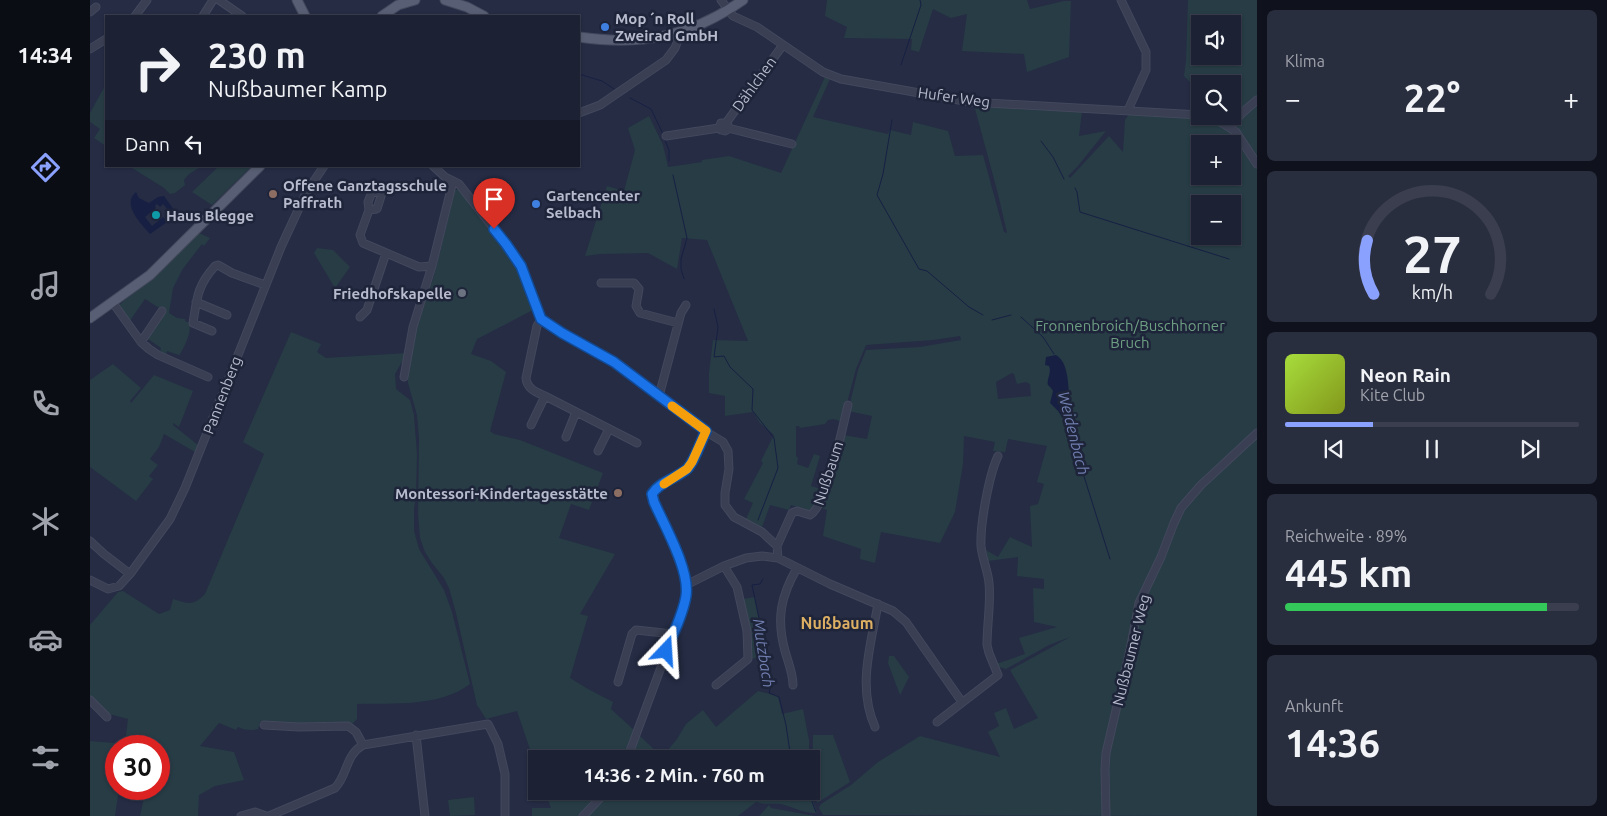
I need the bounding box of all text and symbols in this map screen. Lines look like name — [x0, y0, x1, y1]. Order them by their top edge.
place label: Mop ´n Roll Zweirad GmbH — [615, 10, 718, 44]
map controls — [1191, 15, 1241, 245]
button: sound — [1191, 15, 1241, 65]
marker: Mop ´n Roll Zweirad GmbH — [599, 21, 611, 33]
icon: right — [125, 35, 190, 100]
text: 230 m — [208, 35, 306, 75]
text: 14:34 — [17, 42, 73, 67]
text: Klima — [1285, 52, 1325, 70]
street label: Dählchen — [729, 53, 779, 115]
button: search — [1191, 75, 1241, 125]
text: Nußbaumer Kamp — [208, 76, 387, 101]
text: 22° — [1404, 77, 1460, 119]
text: − — [1285, 83, 1301, 114]
text: + — [1563, 83, 1579, 114]
street label: Hufer Weg — [917, 84, 991, 110]
icon: left — [180, 130, 208, 158]
text: Dann — [125, 133, 170, 155]
button: + — [1191, 135, 1241, 185]
icon: directions — [28, 150, 63, 185]
place label: Offene Ganztagsschule Paffrath — [283, 177, 447, 211]
pin — [473, 178, 515, 229]
icon: arrive — [480, 185, 508, 213]
place label: Gartencenter Selbach — [546, 187, 641, 221]
marker: Offene Ganztagsschule Paffrath — [267, 188, 279, 200]
button: − — [1191, 195, 1241, 245]
marker: Gartencenter Selbach — [530, 198, 542, 210]
place label: Haus Blegge — [166, 207, 254, 224]
marker: Haus Blegge — [150, 209, 162, 221]
text: 27 — [1403, 225, 1461, 283]
icon: music — [28, 268, 63, 303]
text: km/h — [1411, 282, 1453, 302]
place label: Friedhofskapelle — [333, 285, 452, 302]
marker: Friedhofskapelle — [456, 287, 468, 299]
park label: Fronnenbroich/Buschhorner Bruch — [1035, 317, 1225, 351]
street label: Pannenberg — [199, 354, 245, 436]
text: Neon Rain — [1360, 364, 1451, 386]
icon: phone — [28, 386, 63, 421]
text: Kite Club — [1360, 386, 1425, 404]
water label: Weidenbach — [1055, 389, 1093, 477]
icon: previous — [1320, 435, 1348, 463]
icon: pause — [1418, 435, 1446, 463]
icon: next — [1516, 435, 1544, 463]
street label: Nußbaum — [810, 439, 846, 507]
place label: Montessori-Kindertagesstätte — [395, 485, 608, 502]
marker: Montessori-Kindertagesstätte — [612, 487, 624, 499]
icon: climate — [28, 504, 63, 539]
text: Reichweite · 89% — [1285, 527, 1407, 545]
text: 445 km — [1285, 552, 1412, 594]
street label: Nußbaumer Weg — [1109, 593, 1153, 707]
district label: Nußbaum — [800, 614, 874, 632]
water label: Mutzbach — [750, 617, 778, 689]
icon: car — [28, 622, 63, 657]
position arrow — [639, 624, 691, 676]
text: Ankunft — [1285, 697, 1343, 715]
text: 14:36 — [1285, 722, 1380, 764]
speed limit sign: 30 — [105, 735, 170, 800]
icon: filters — [28, 740, 63, 775]
text: 14:36 · 2 Min. · 760 m — [583, 764, 765, 786]

